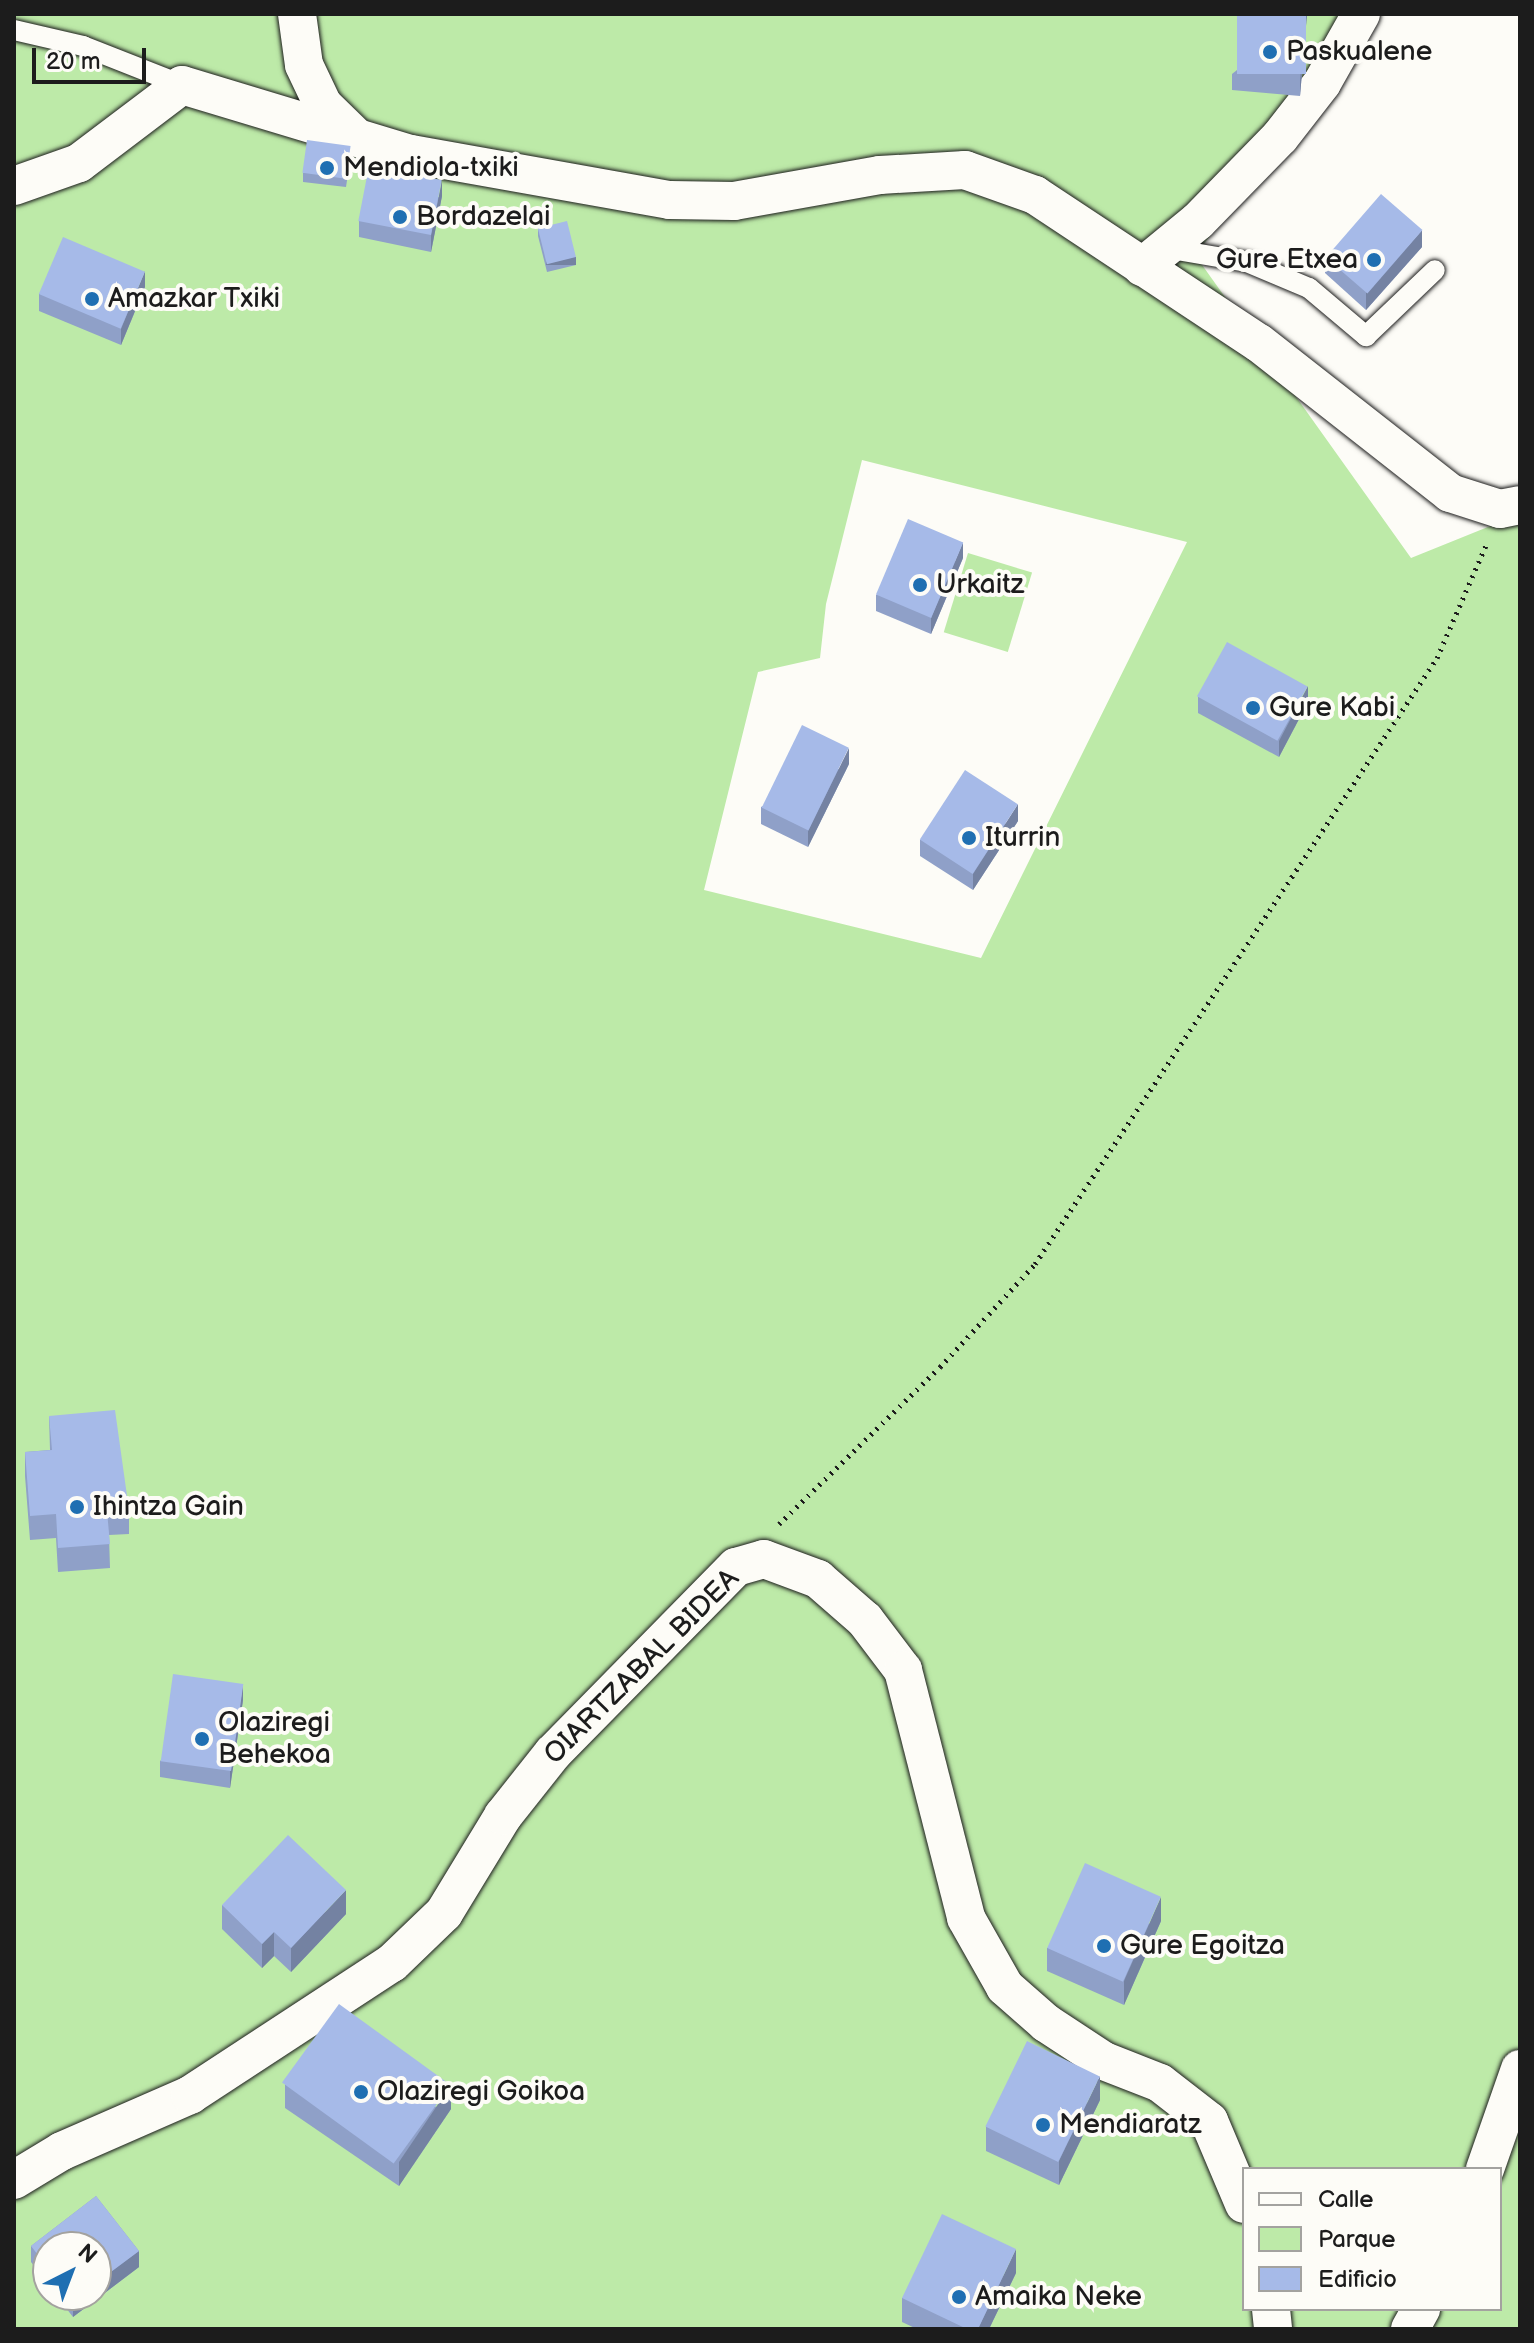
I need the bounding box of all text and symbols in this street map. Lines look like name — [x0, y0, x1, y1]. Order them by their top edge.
scale bar — [36, 32, 150, 82]
place label: Paskualene — [1286, 35, 1432, 69]
marker: Paskualene — [1261, 43, 1279, 61]
text: 20 m — [46, 47, 101, 76]
place label: Mendiola-txiki — [343, 151, 519, 185]
marker: Mendiola-txiki — [318, 159, 336, 177]
place label: Bordazelai — [416, 200, 551, 234]
marker: Bordazelai — [391, 208, 409, 226]
place label: Gure Etxea — [1216, 243, 1358, 277]
marker: Gure Etxea — [1365, 251, 1383, 269]
place label: Amazkar Txiki — [108, 282, 281, 316]
marker: Amazkar Txiki — [83, 290, 101, 308]
place label: Urkaitz — [936, 568, 1024, 602]
marker: Urkaitz — [911, 576, 929, 594]
place label: Gure Kabi — [1269, 691, 1395, 725]
marker: Gure Kabi — [1244, 699, 1262, 717]
place label: Iturrin — [985, 821, 1060, 855]
marker: Iturrin — [960, 829, 978, 847]
place label: Ihintza Gain — [93, 1490, 244, 1524]
marker: Ihintza Gain — [68, 1498, 86, 1516]
street label: OIARTZABAL BIDEA — [538, 1563, 746, 1771]
place label: Olaziregi Behekoa — [218, 1706, 331, 1772]
marker: Olaziregi Behekoa — [193, 1730, 211, 1748]
place label: Gure Egoitza — [1120, 1929, 1285, 1963]
marker: Gure Egoitza — [1095, 1937, 1113, 1955]
place label: Olaziregi Goikoa — [377, 2075, 585, 2109]
marker: Olaziregi Goikoa — [352, 2083, 370, 2101]
place label: Mendiaratz — [1059, 2108, 1201, 2142]
marker: Mendiaratz — [1034, 2116, 1052, 2134]
legend — [1242, 2167, 1502, 2311]
text: Calle — [1318, 2185, 1373, 2214]
text: Parque — [1318, 2225, 1396, 2254]
north arrow — [32, 2231, 112, 2311]
text: N — [72, 2239, 102, 2270]
text: Edificio — [1318, 2265, 1397, 2294]
place label: Amaika Neke — [975, 2280, 1142, 2314]
marker: Amaika Neke — [950, 2288, 968, 2306]

